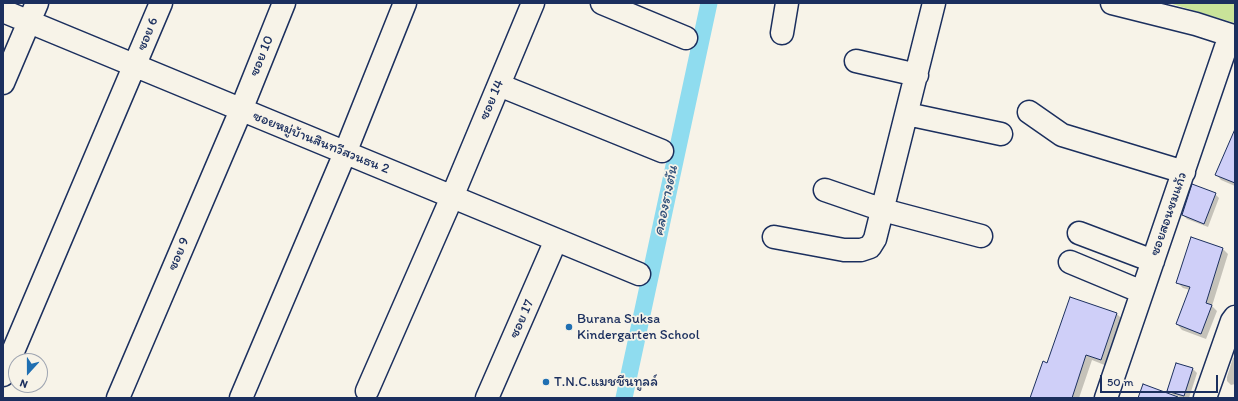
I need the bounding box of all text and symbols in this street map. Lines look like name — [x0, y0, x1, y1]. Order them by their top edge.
street label: ซอย 6 — [134, 15, 162, 53]
street label: ซอย 10 — [246, 33, 278, 79]
street label: ซอย 14 — [476, 77, 508, 123]
street label: ซอยหมู่บ้านสินทวีสวนธน 2 — [250, 108, 392, 178]
water label: คลองรางตัน — [650, 164, 682, 238]
street label: ซอยสอนชมแก้ว — [1147, 170, 1191, 258]
street label: ซอย 9 — [165, 235, 193, 273]
street label: ซอย 17 — [506, 297, 538, 341]
place label: Burana Suksa Kindergarten School — [577, 311, 700, 344]
marker: Burana Suksa Kindergarten School — [564, 322, 574, 332]
north arrow — [8, 353, 48, 393]
scale bar — [1102, 367, 1220, 393]
place label: T.N.C.แมชชีนทูลล์ — [554, 374, 658, 390]
text: 50 m — [1107, 375, 1133, 389]
text: N — [18, 376, 30, 391]
marker: T.N.C.แมชชีนทูลล์ — [541, 377, 551, 387]

